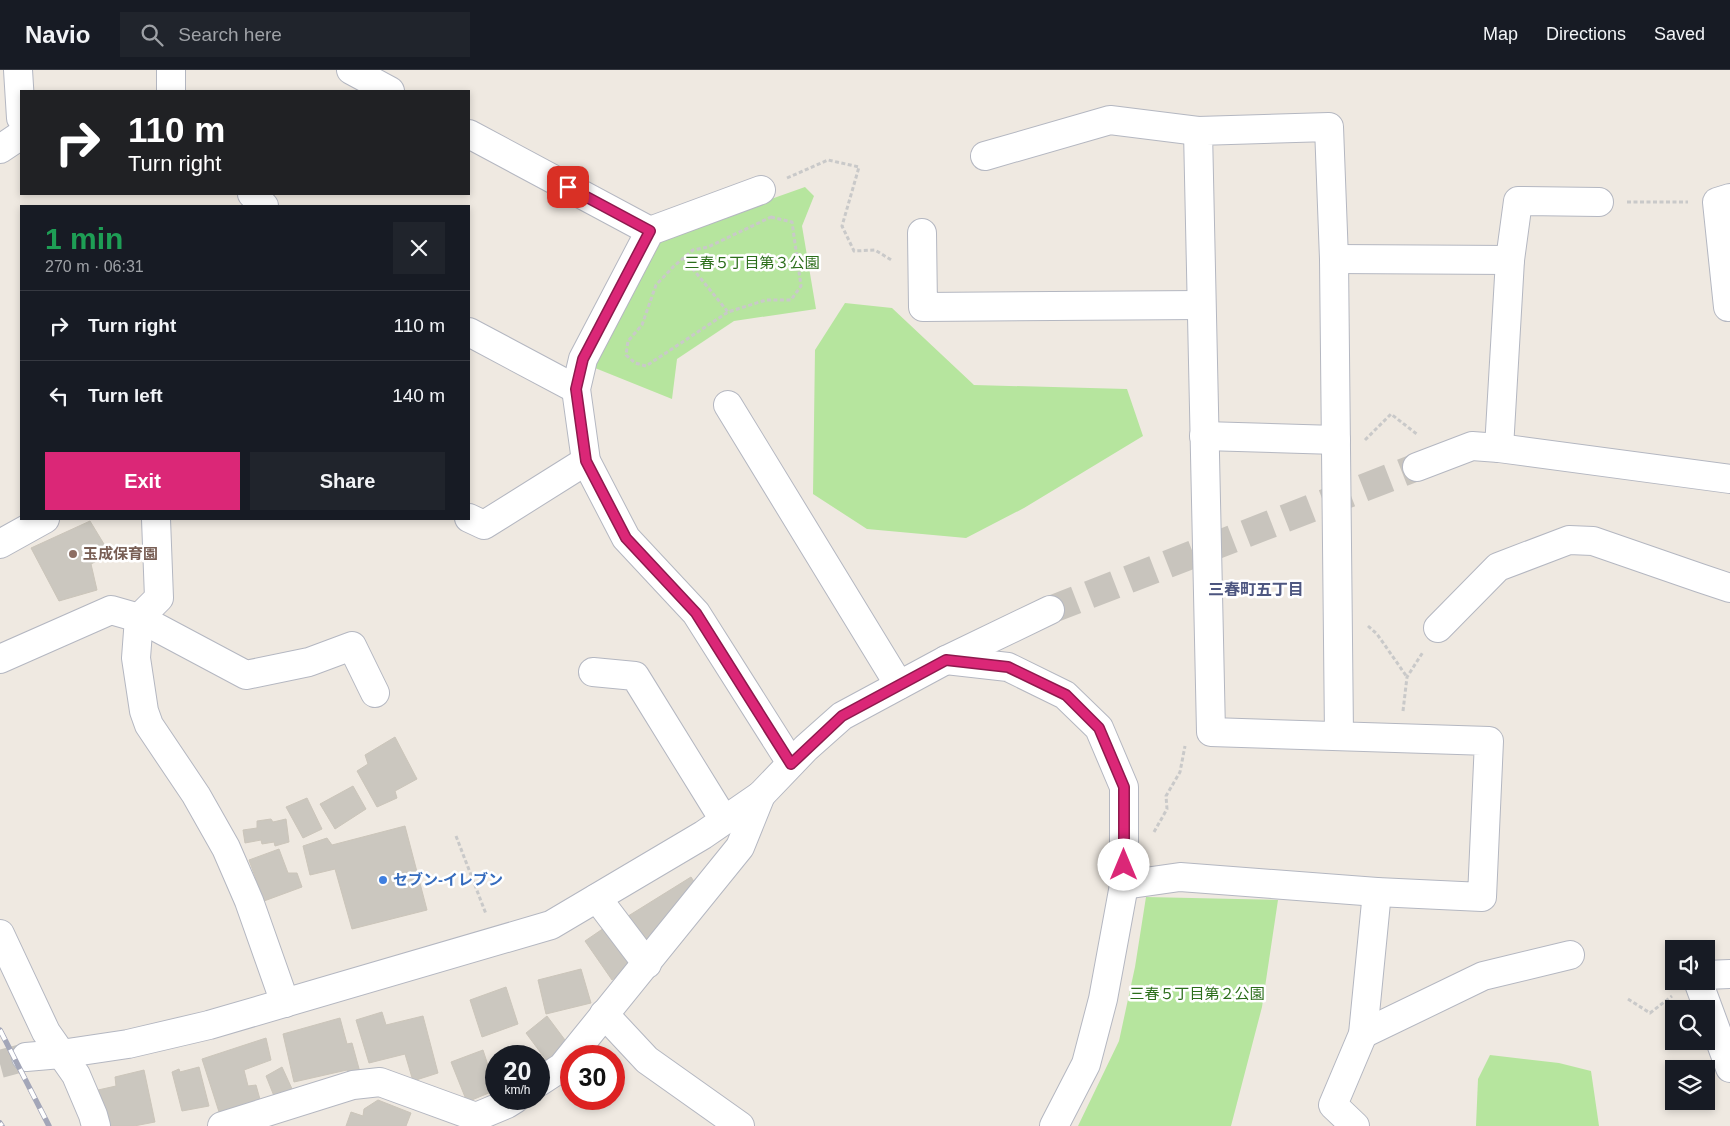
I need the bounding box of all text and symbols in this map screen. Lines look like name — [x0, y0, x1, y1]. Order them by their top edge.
search box — [120, 12, 470, 57]
text: Navio — [25, 21, 90, 48]
icon: search — [138, 21, 166, 49]
text: Search here — [178, 24, 282, 45]
text: Map — [1483, 24, 1518, 44]
text: Directions — [1546, 24, 1626, 44]
text: Saved — [1654, 24, 1705, 44]
icon: right — [45, 110, 110, 175]
text: 110 m — [128, 110, 225, 149]
text: Turn right — [128, 151, 221, 176]
pin — [547, 166, 589, 208]
icon: arrive — [554, 173, 582, 201]
text: 1 min — [45, 222, 123, 255]
button: close — [393, 222, 445, 274]
park label: 三春５丁目第３公園 — [684, 254, 820, 271]
text: 270 m · 06:31 — [45, 258, 144, 275]
icon: right — [45, 312, 73, 340]
text: Turn right — [88, 315, 176, 336]
text: 110 m — [394, 315, 445, 336]
icon: left — [45, 382, 73, 410]
text: Turn left — [88, 385, 163, 406]
text: 140 m — [392, 385, 445, 406]
button: Exit — [45, 452, 240, 510]
button: Share — [250, 452, 445, 510]
place label: 玉成保育園 — [83, 545, 158, 562]
marker: 玉成保育園 — [67, 548, 79, 560]
district label: 三春町五丁目 — [1208, 581, 1304, 598]
position arrow — [1097, 838, 1149, 890]
place label: セブン-イレブン — [393, 871, 503, 888]
marker: セブン-イレブン — [377, 874, 389, 886]
map controls — [1665, 940, 1715, 1110]
button: sound — [1665, 940, 1715, 990]
park label: 三春５丁目第２公園 — [1129, 985, 1265, 1002]
button: search — [1665, 1000, 1715, 1050]
speed limit sign: 30 — [560, 1045, 625, 1110]
text: 20 — [504, 1057, 531, 1085]
button: layers — [1665, 1060, 1715, 1110]
text: km/h — [504, 1083, 531, 1097]

